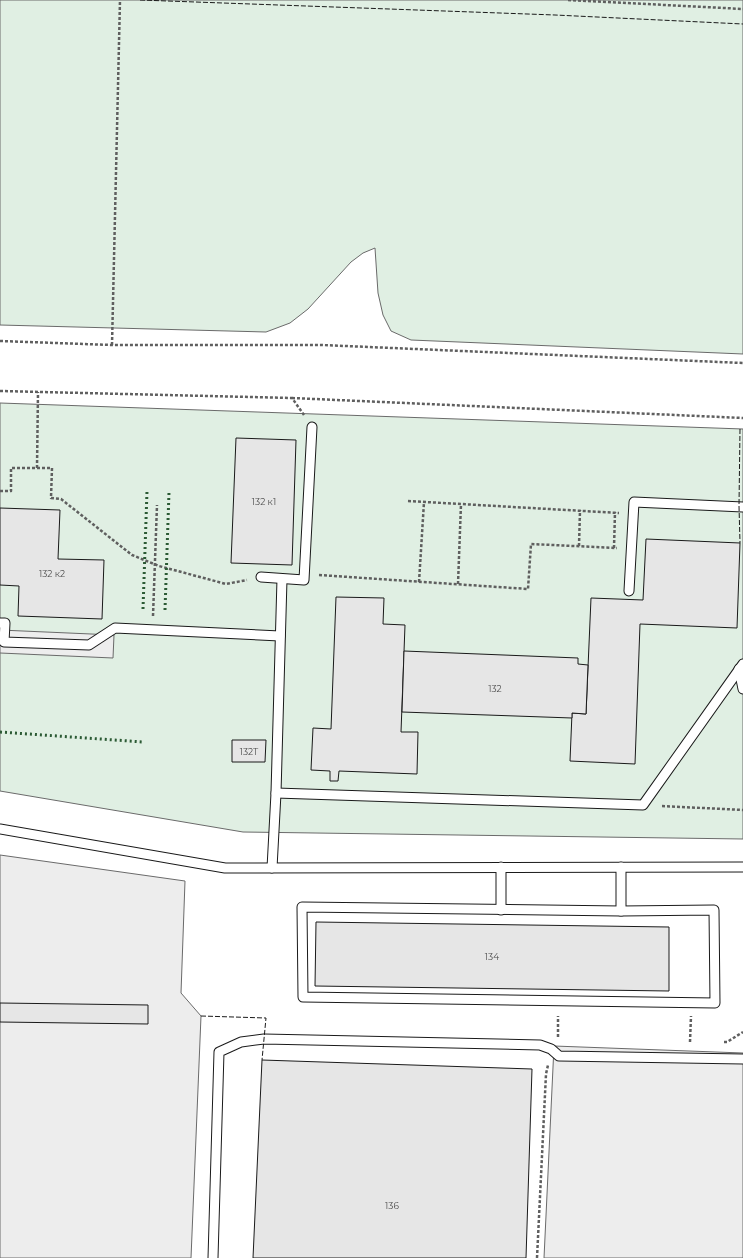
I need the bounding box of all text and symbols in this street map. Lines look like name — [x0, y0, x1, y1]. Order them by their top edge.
house number: 132 к1 — [252, 496, 276, 507]
house number: 132 к2 — [39, 568, 65, 579]
house number: 132 — [488, 683, 502, 694]
house number: 132Т — [240, 746, 259, 757]
house number: 134 — [485, 951, 499, 962]
house number: 136 — [385, 1200, 399, 1211]

